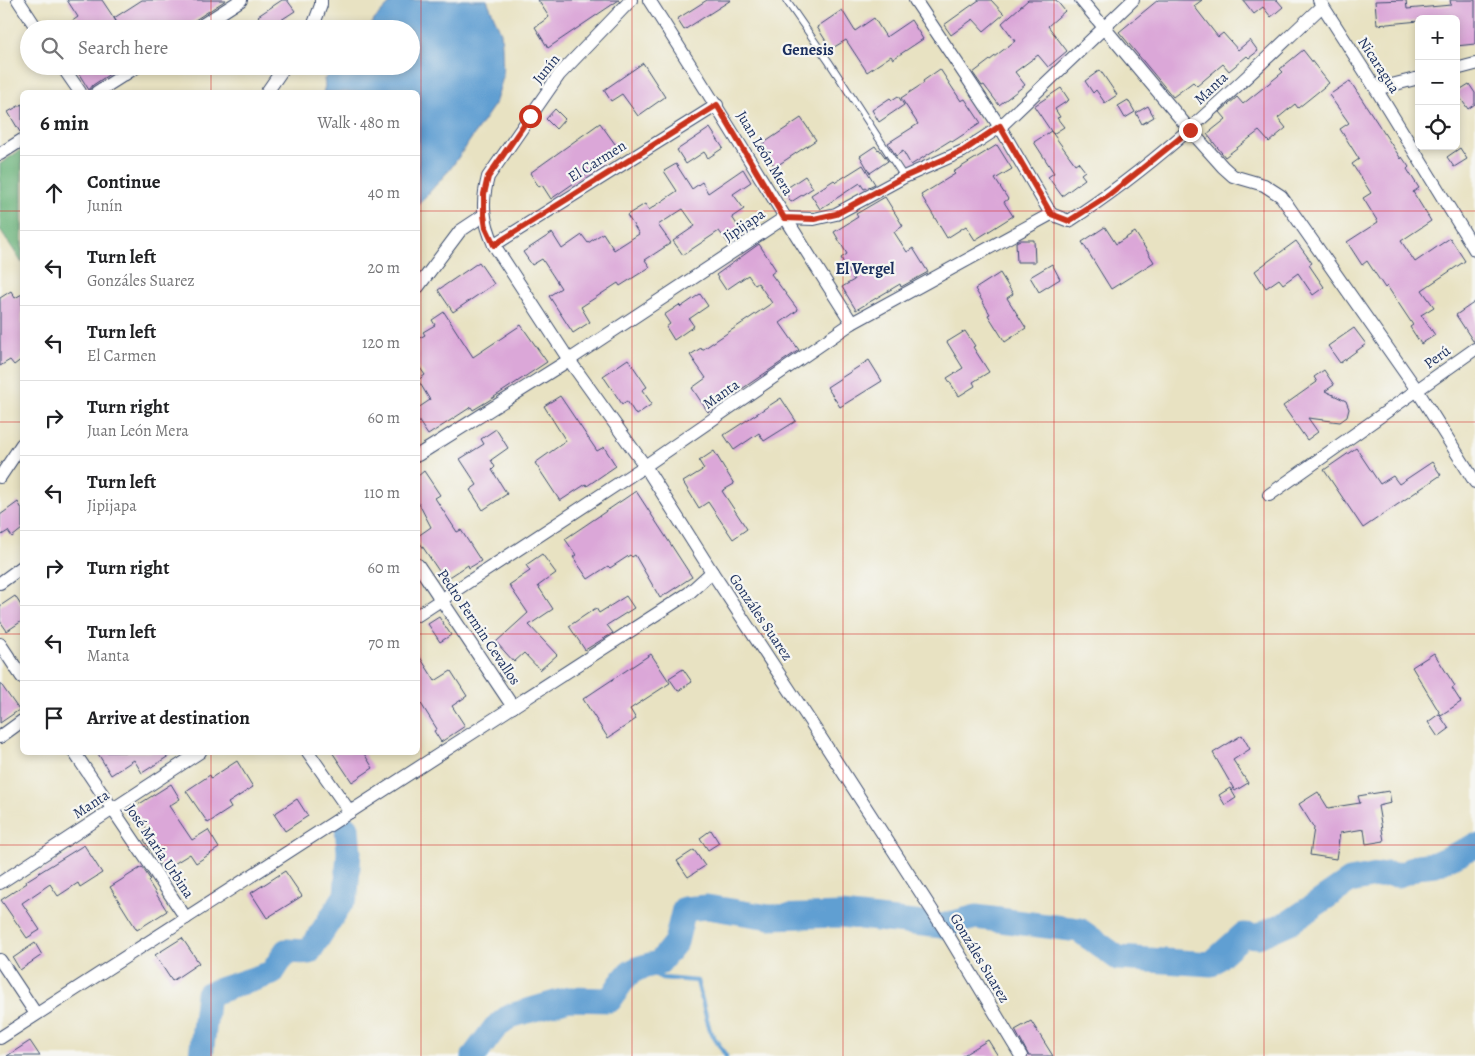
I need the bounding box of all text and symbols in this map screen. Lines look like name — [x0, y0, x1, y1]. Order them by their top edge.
map controls — [1415, 15, 1460, 150]
button: + — [1415, 15, 1460, 60]
search box — [20, 20, 420, 75]
street label: Nicaragua — [1353, 33, 1405, 97]
icon: search — [38, 34, 66, 62]
text: Search here — [78, 35, 168, 61]
district label: Genesis — [782, 39, 834, 61]
street label: Junín — [528, 50, 564, 88]
button: − — [1415, 60, 1460, 105]
street label: Manta — [1190, 67, 1232, 109]
route start — [519, 105, 542, 128]
button: locate — [1415, 105, 1460, 150]
street label: Juan León Mera — [732, 107, 798, 199]
text: 6 min — [40, 109, 89, 137]
text: Walk · 480 m — [318, 112, 400, 134]
route end — [1179, 119, 1202, 142]
street label: El Carmen — [564, 135, 630, 187]
text: Continue — [87, 169, 161, 195]
icon: ahead — [40, 179, 68, 207]
text: 40 m — [368, 182, 400, 204]
text: Junín — [87, 195, 122, 217]
street label: Jipijapa — [719, 204, 769, 246]
text: Turn left — [87, 244, 156, 270]
icon: left — [40, 254, 68, 282]
text: 20 m — [367, 257, 400, 279]
district label: El Vergel — [835, 258, 895, 280]
text: Gonzáles Suarez — [87, 270, 195, 292]
text: Turn left — [87, 319, 156, 345]
icon: left — [40, 329, 68, 357]
text: 120 m — [362, 332, 400, 354]
street label: Perú — [1420, 340, 1455, 373]
text: El Carmen — [87, 345, 156, 367]
street label: Manta — [699, 374, 743, 414]
text: Turn right — [87, 394, 169, 420]
icon: right — [40, 404, 68, 432]
text: 60 m — [368, 407, 400, 429]
text: Juan León Mera — [87, 420, 189, 442]
text: Turn left — [87, 469, 156, 495]
icon: left — [40, 479, 68, 507]
text: 110 m — [364, 482, 400, 504]
text: Jipijapa — [87, 495, 137, 517]
icon: right — [40, 554, 68, 582]
text: Turn right — [87, 555, 169, 581]
text: 60 m — [368, 557, 400, 579]
street label: Pedro Fermin Cevallos — [433, 565, 525, 689]
street label: Gonzáles Suarez — [724, 570, 798, 665]
text: Turn left — [87, 619, 156, 645]
icon: left — [40, 629, 68, 657]
text: 70 m — [368, 632, 400, 654]
text: Manta — [87, 645, 129, 667]
icon: arrive — [40, 704, 68, 732]
text: Arrive at destination — [87, 705, 250, 731]
street label: Manta — [69, 785, 113, 823]
street label: José María Urbina — [121, 800, 199, 902]
street label: Gonzáles Suarez — [945, 910, 1015, 1006]

